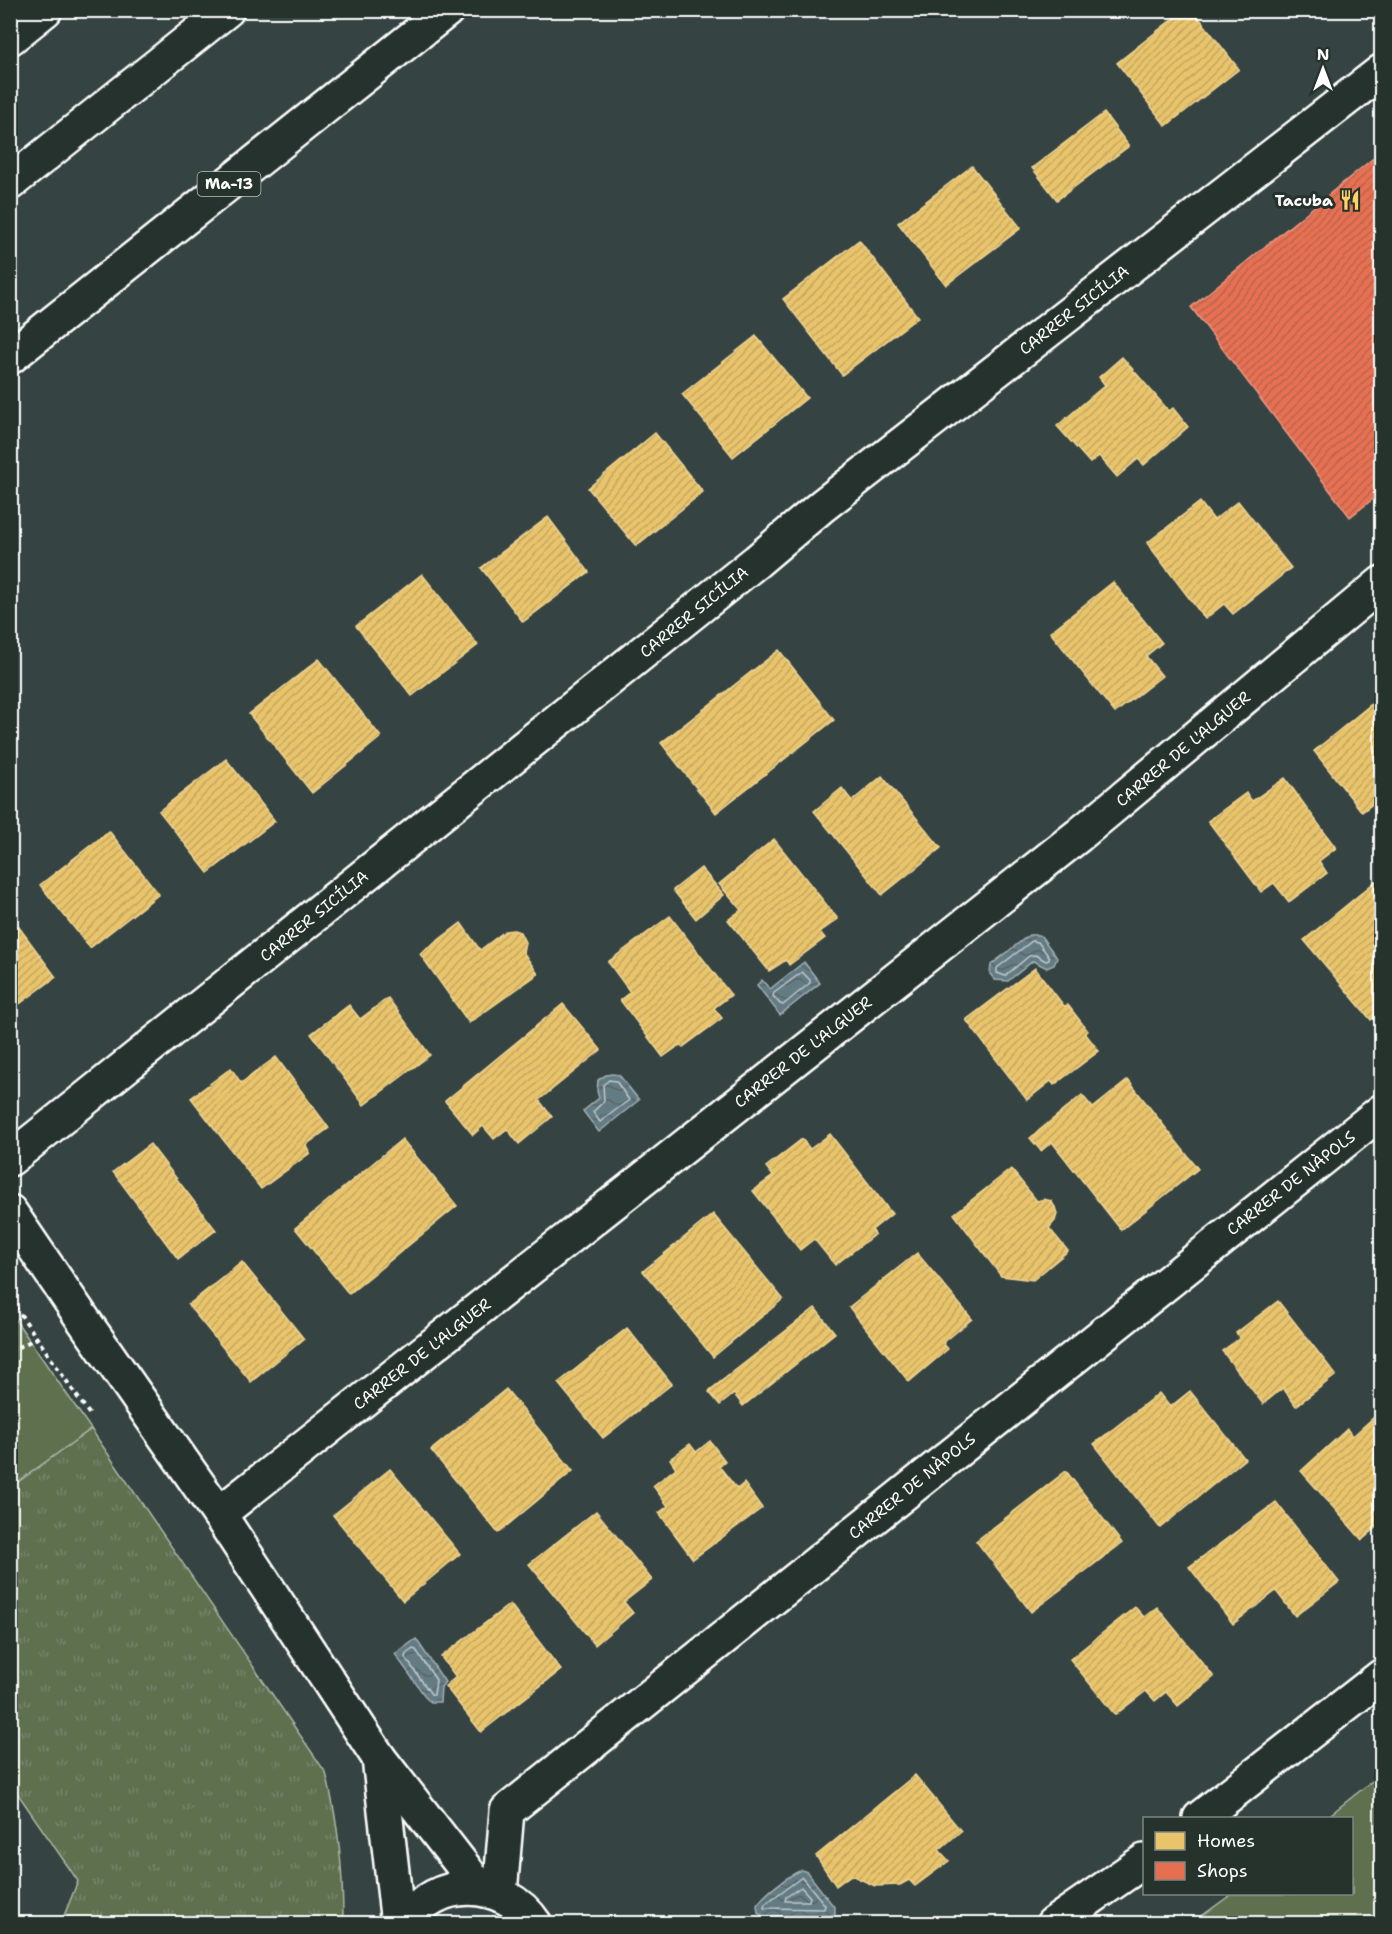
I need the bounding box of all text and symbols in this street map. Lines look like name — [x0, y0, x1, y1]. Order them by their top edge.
north arrow — [1293, 39, 1353, 99]
text: N — [1317, 44, 1329, 65]
road number: Ma-13 — [198, 172, 260, 196]
restaurant icon: Tacuba — [1338, 188, 1362, 212]
place label: Tacuba — [1275, 190, 1333, 211]
street label: CARRER SICÍLIA — [1015, 261, 1133, 359]
street label: CARRER SICÍLIA — [635, 562, 753, 662]
street label: CARRER DE L'ALGUER — [1111, 687, 1255, 811]
street label: CARRER SICÍLIA — [255, 866, 373, 966]
street label: CARRER DE L'ALGUER — [730, 992, 876, 1112]
street label: CARRER DE NÀPOLS — [1222, 1126, 1360, 1240]
street label: CARRER DE L'ALGUER — [349, 1294, 495, 1414]
street label: CARRER DE NÀPOLS — [844, 1428, 980, 1544]
legend — [1143, 1817, 1353, 1895]
text: Homes — [1197, 1829, 1255, 1853]
text: Shops — [1197, 1859, 1248, 1883]

